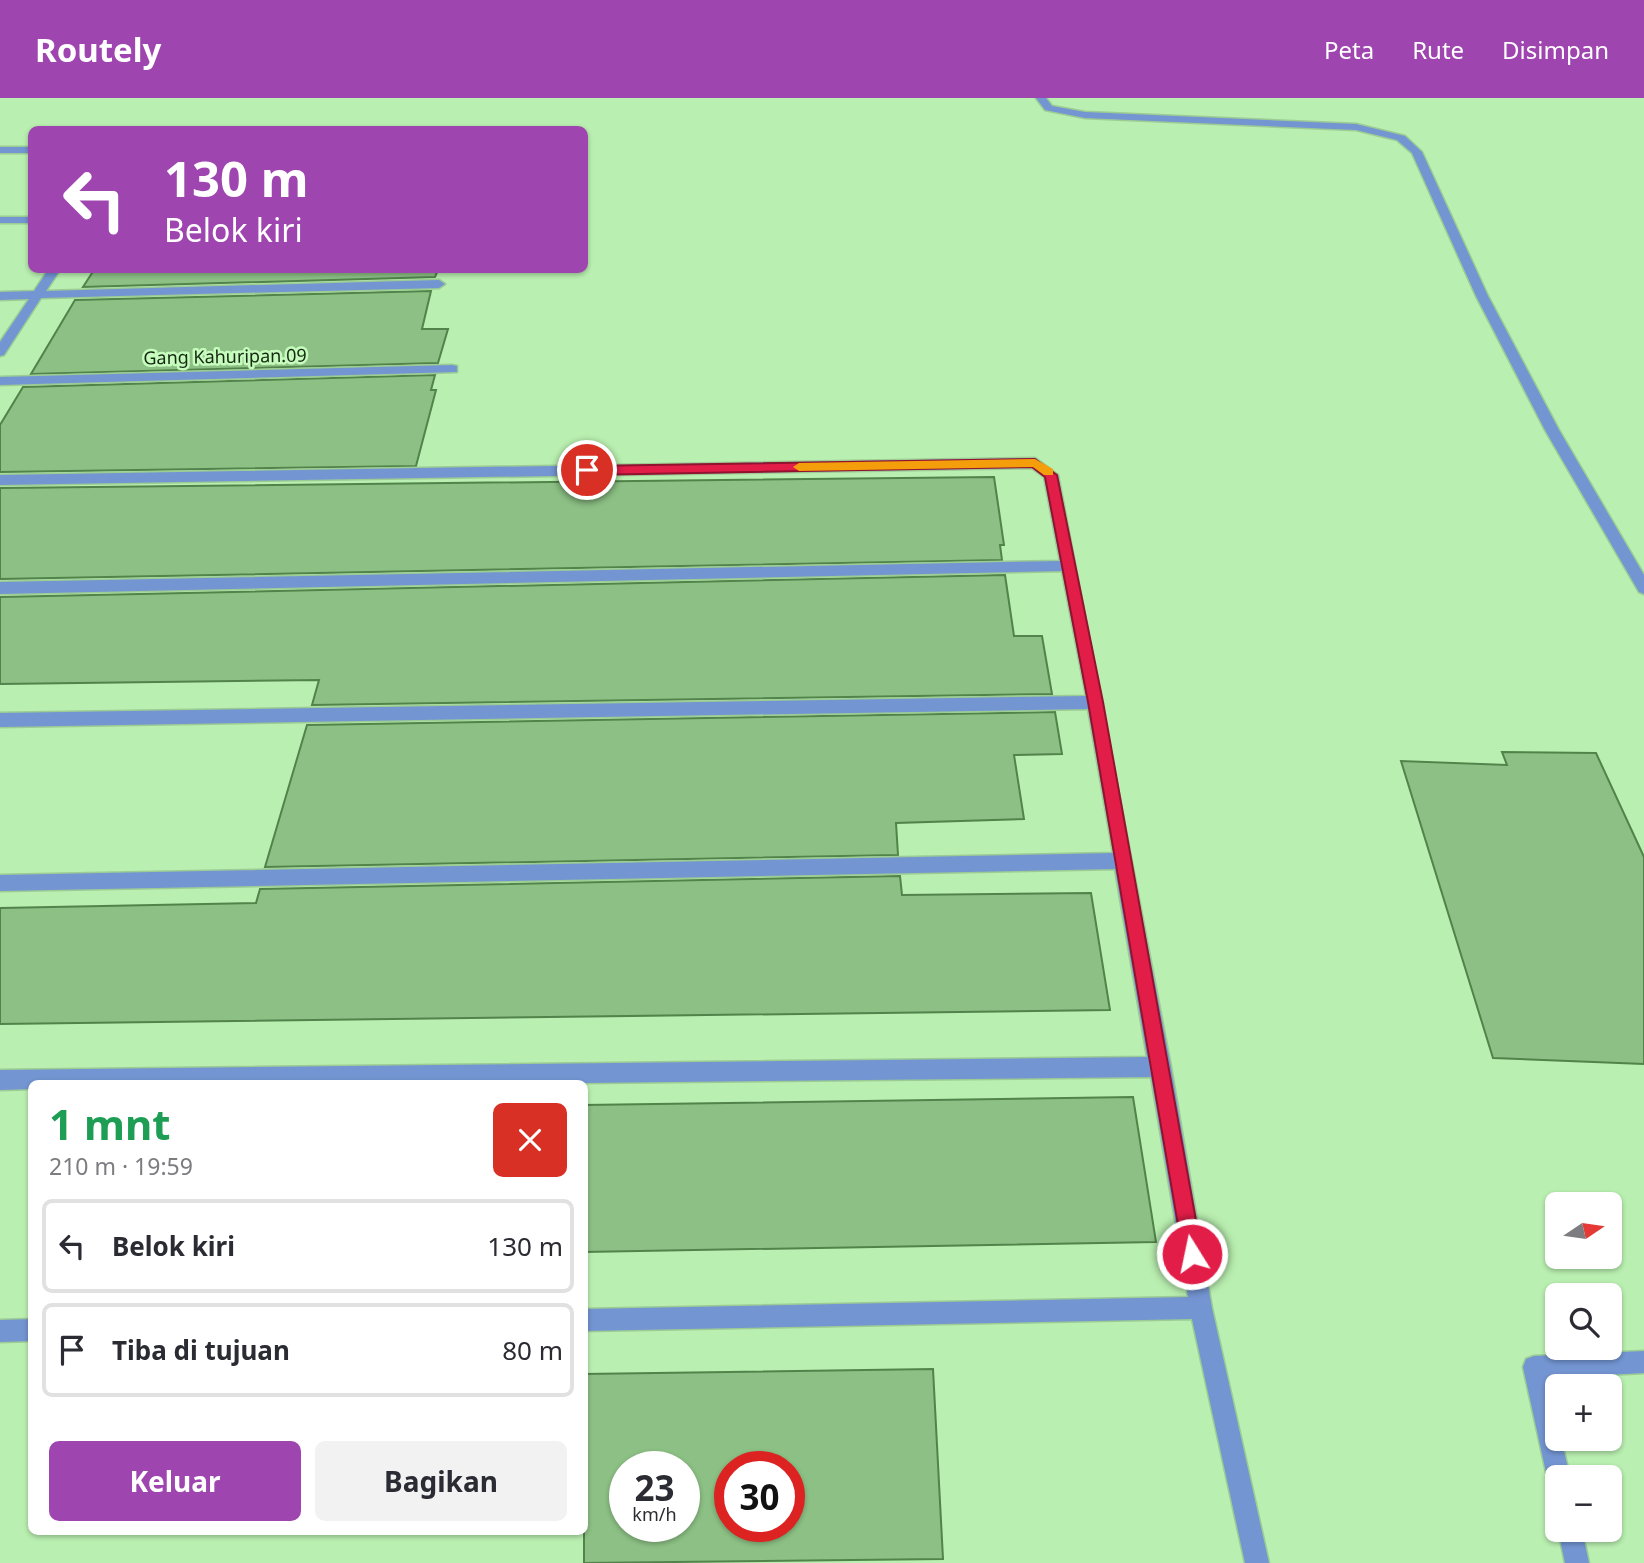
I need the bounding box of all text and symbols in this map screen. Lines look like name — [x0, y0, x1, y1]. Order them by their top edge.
text: Routely — [35, 27, 161, 72]
text: Peta — [1324, 33, 1374, 66]
text: Rute — [1412, 33, 1464, 66]
text: Disimpan — [1502, 33, 1609, 66]
text: 130 m — [164, 145, 309, 211]
icon: left — [49, 154, 140, 245]
text: Belok kiri — [164, 208, 303, 251]
street label: Gang Kahuripan.09 — [143, 343, 307, 369]
pin — [557, 440, 617, 500]
icon: arrive — [568, 451, 606, 489]
text: 1 mnt — [49, 1095, 170, 1152]
button: close — [493, 1103, 567, 1177]
text: 210 m · 19:59 — [49, 1150, 193, 1182]
north arrow — [1545, 1192, 1622, 1269]
map controls — [1545, 1192, 1622, 1542]
position arrow — [1155, 1217, 1229, 1291]
icon: left — [53, 1227, 91, 1265]
text: Belok kiri — [112, 1228, 235, 1264]
text: 130 m — [487, 1228, 563, 1264]
button: search — [1545, 1283, 1622, 1360]
icon: arrive — [53, 1331, 91, 1369]
text: Tiba di tujuan — [112, 1332, 290, 1368]
text: 80 m — [502, 1332, 563, 1368]
button: + — [1545, 1374, 1622, 1451]
button: Keluar — [49, 1441, 301, 1521]
button: Bagikan — [315, 1441, 567, 1521]
speed limit sign: 30 — [714, 1451, 805, 1542]
text: 23 — [634, 1464, 675, 1511]
button: − — [1545, 1465, 1622, 1542]
text: km/h — [632, 1502, 677, 1526]

